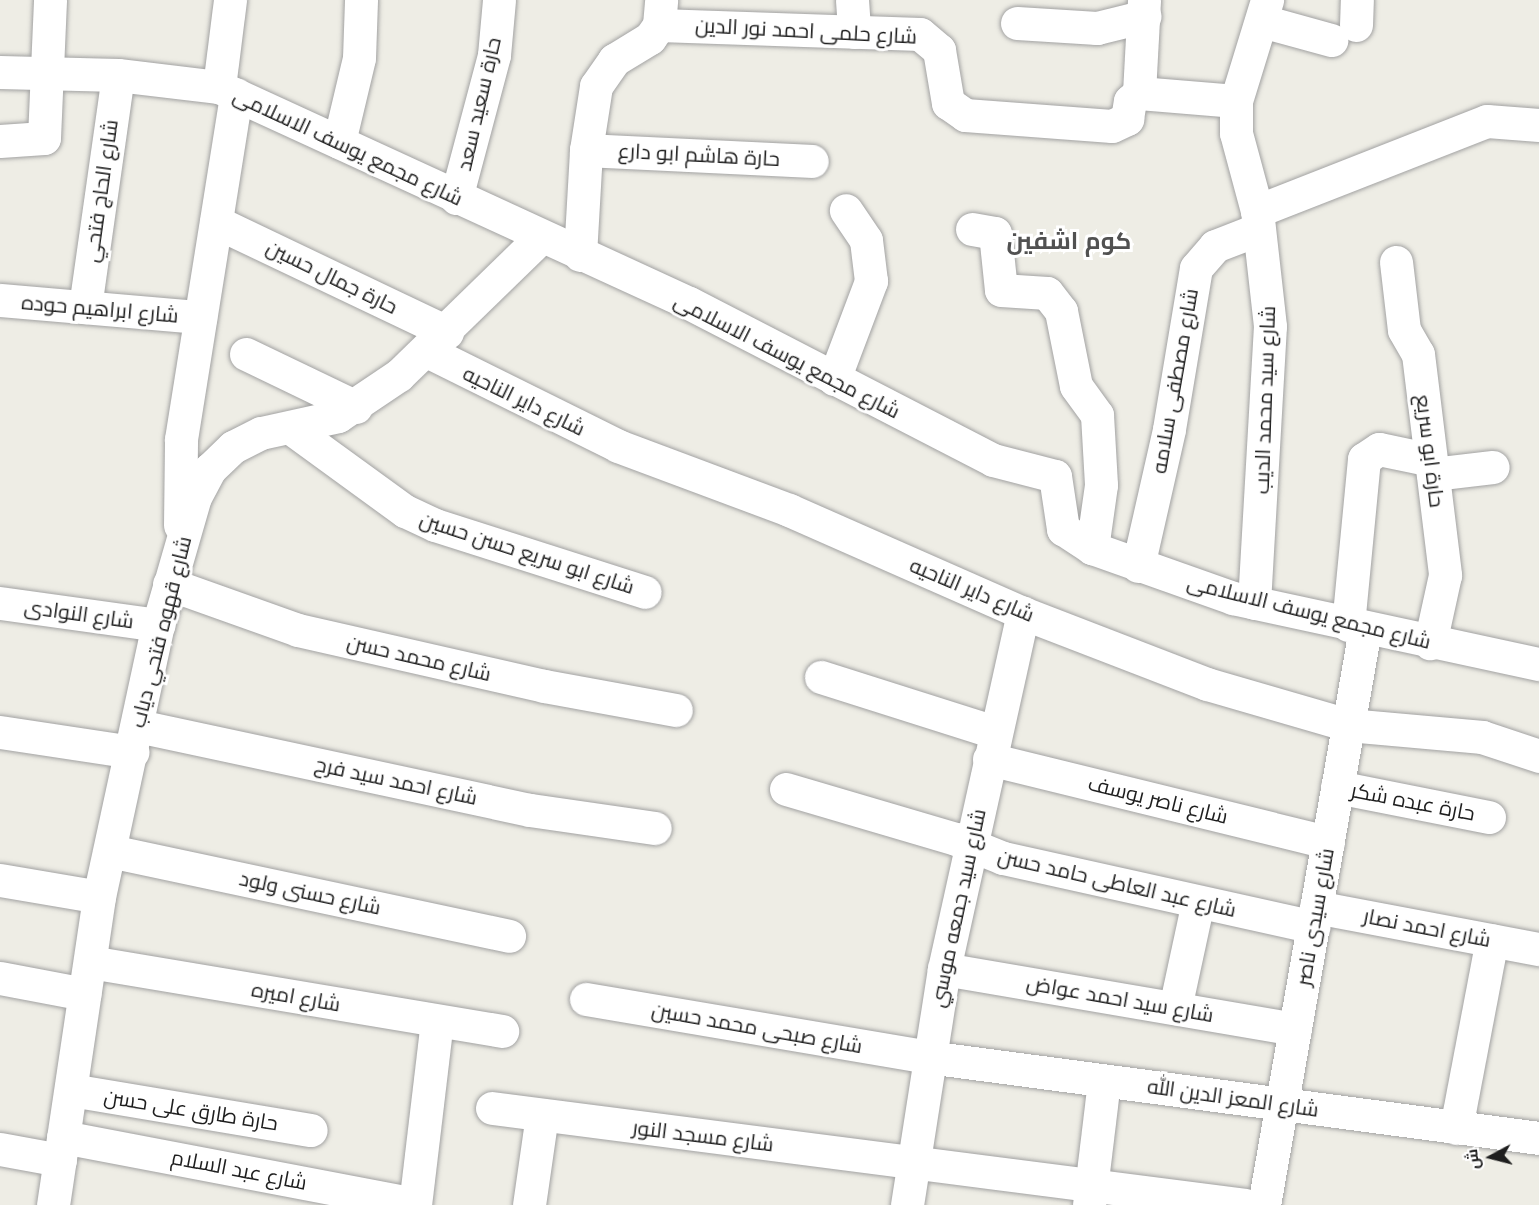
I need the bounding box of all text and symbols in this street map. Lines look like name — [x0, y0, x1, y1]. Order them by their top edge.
street label: شارع حلمى احمد نور الدين — [694, 13, 918, 49]
street label: حارة سعيد سعد — [451, 35, 507, 173]
street label: شارع مجمع يوسف الاسلامى — [229, 83, 467, 211]
street label: شارع الحاج فتحي — [78, 118, 124, 264]
street label: حارة هاشم ابو دارع — [617, 138, 781, 172]
district label: كوم اشفين — [1007, 228, 1131, 256]
street label: حارة جمال حسين — [262, 234, 402, 320]
street label: شارع مصطفى سلامه — [1146, 286, 1204, 476]
street label: شارع مجمع يوسف الاسلامى — [670, 288, 904, 424]
street label: شارع ابراهيم حوده — [20, 290, 180, 328]
street label: شارع سيد محمد الديب — [1249, 305, 1281, 495]
street label: شارع داير الناحيه — [459, 361, 589, 441]
street label: حارة ابو سريع — [1411, 393, 1449, 509]
street label: شارع ابو سريع حسن حسين — [417, 506, 637, 600]
street label: شارع قهوه فتحي دياب — [125, 534, 197, 730]
street label: شارع داير الناحيه — [906, 552, 1038, 628]
street label: شارع مجمع يوسف الاسلامى — [1184, 569, 1434, 655]
street label: شارع النوادى — [23, 594, 135, 634]
street label: شارع محمد حسن — [345, 629, 493, 687]
street label: شارع احمد سيد فرح — [312, 751, 480, 811]
street label: شارع ناصر يوسف — [1085, 770, 1231, 830]
street label: حارة عبده شكر — [1349, 778, 1477, 826]
street label: شارع سيد جمعه موسي — [925, 806, 991, 1010]
street label: شارع عبد العاطى حامد حسن — [995, 843, 1239, 923]
street label: شارع سيدى ناصر — [1290, 846, 1340, 988]
street label: شارع حسنى ولود — [237, 866, 383, 920]
street label: شارع احمد نصار — [1361, 903, 1493, 953]
street label: شارع سيد احمد عواض — [1024, 970, 1216, 1028]
street label: شارع اميره — [250, 977, 342, 1017]
street label: شارع صبحى محمد حسين — [650, 997, 864, 1059]
street label: شارع المعز الدين الله — [1146, 1073, 1320, 1123]
street label: حارة طارق على حسن — [102, 1084, 280, 1136]
street label: شارع مسجد النور — [631, 1115, 775, 1157]
north arrow — [1461, 1127, 1521, 1187]
street label: شارع عبد السلام — [169, 1144, 309, 1196]
text: ش — [1461, 1148, 1485, 1171]

